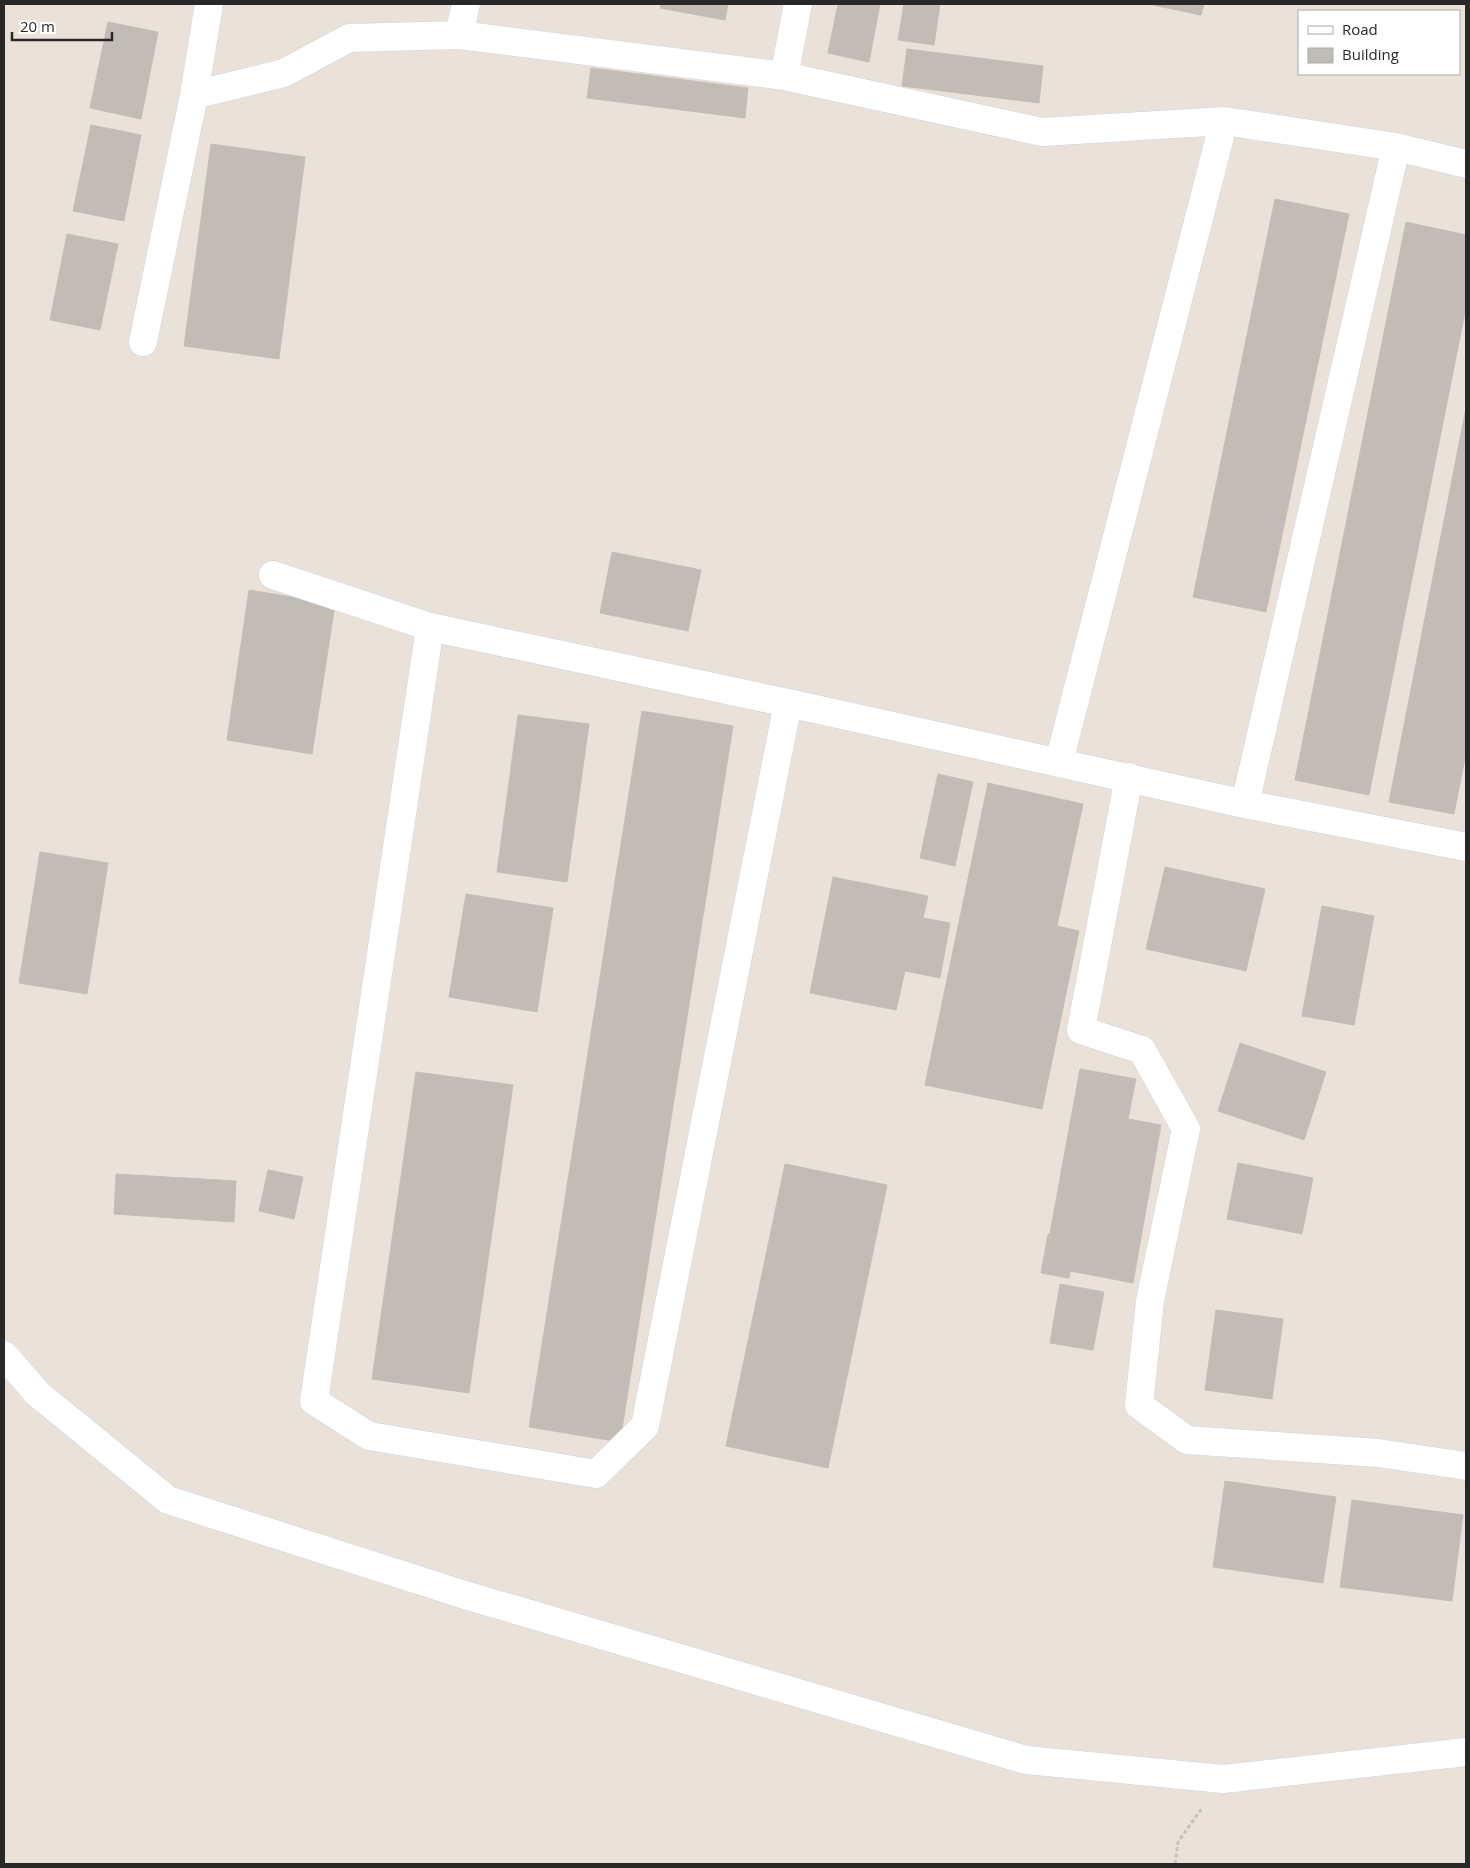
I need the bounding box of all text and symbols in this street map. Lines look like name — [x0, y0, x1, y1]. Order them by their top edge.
scale bar — [12, 10, 112, 42]
legend — [1298, 10, 1460, 75]
text: 20 m — [20, 16, 55, 36]
text: Road — [1342, 19, 1378, 39]
text: Building — [1342, 44, 1399, 64]

